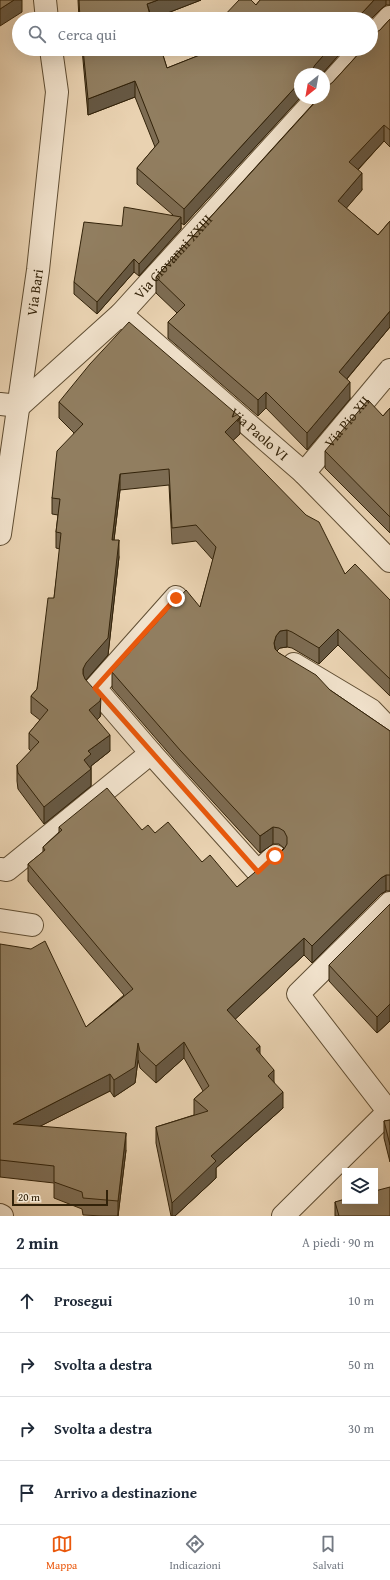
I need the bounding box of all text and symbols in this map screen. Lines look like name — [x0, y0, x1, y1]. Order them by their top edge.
search box — [12, 12, 378, 56]
icon: search — [26, 23, 48, 45]
text: Cerca qui — [58, 24, 116, 45]
north arrow — [294, 68, 330, 104]
street label: Via Giovanni XXIII — [129, 210, 217, 303]
street label: Via Bari — [22, 268, 48, 317]
street label: Via Pio XII — [319, 391, 374, 452]
street label: Via Paolo VI — [225, 403, 293, 465]
route end — [167, 589, 185, 607]
route start — [266, 847, 284, 865]
map controls — [342, 1168, 378, 1204]
button: layers — [342, 1168, 378, 1204]
scale bar — [12, 1188, 108, 1207]
text: 20 m — [18, 1189, 40, 1205]
text: 2 min — [16, 1230, 58, 1255]
text: A piedi · 90 m — [302, 1233, 374, 1252]
icon: ahead — [16, 1290, 38, 1312]
text: Prosegui — [54, 1290, 112, 1311]
text: 10 m — [348, 1291, 374, 1310]
icon: right — [16, 1354, 38, 1376]
text: Svolta a destra — [54, 1354, 152, 1375]
text: 50 m — [348, 1355, 374, 1374]
icon: right — [16, 1418, 38, 1440]
text: Svolta a destra — [54, 1418, 152, 1439]
text: 30 m — [348, 1419, 374, 1438]
icon: arrive — [16, 1482, 38, 1504]
text: Arrivo a destinazione — [54, 1482, 197, 1503]
tab: Mappa — [46, 1533, 77, 1573]
tab: Indicazioni — [169, 1533, 221, 1573]
tab: Salvati — [313, 1533, 344, 1573]

